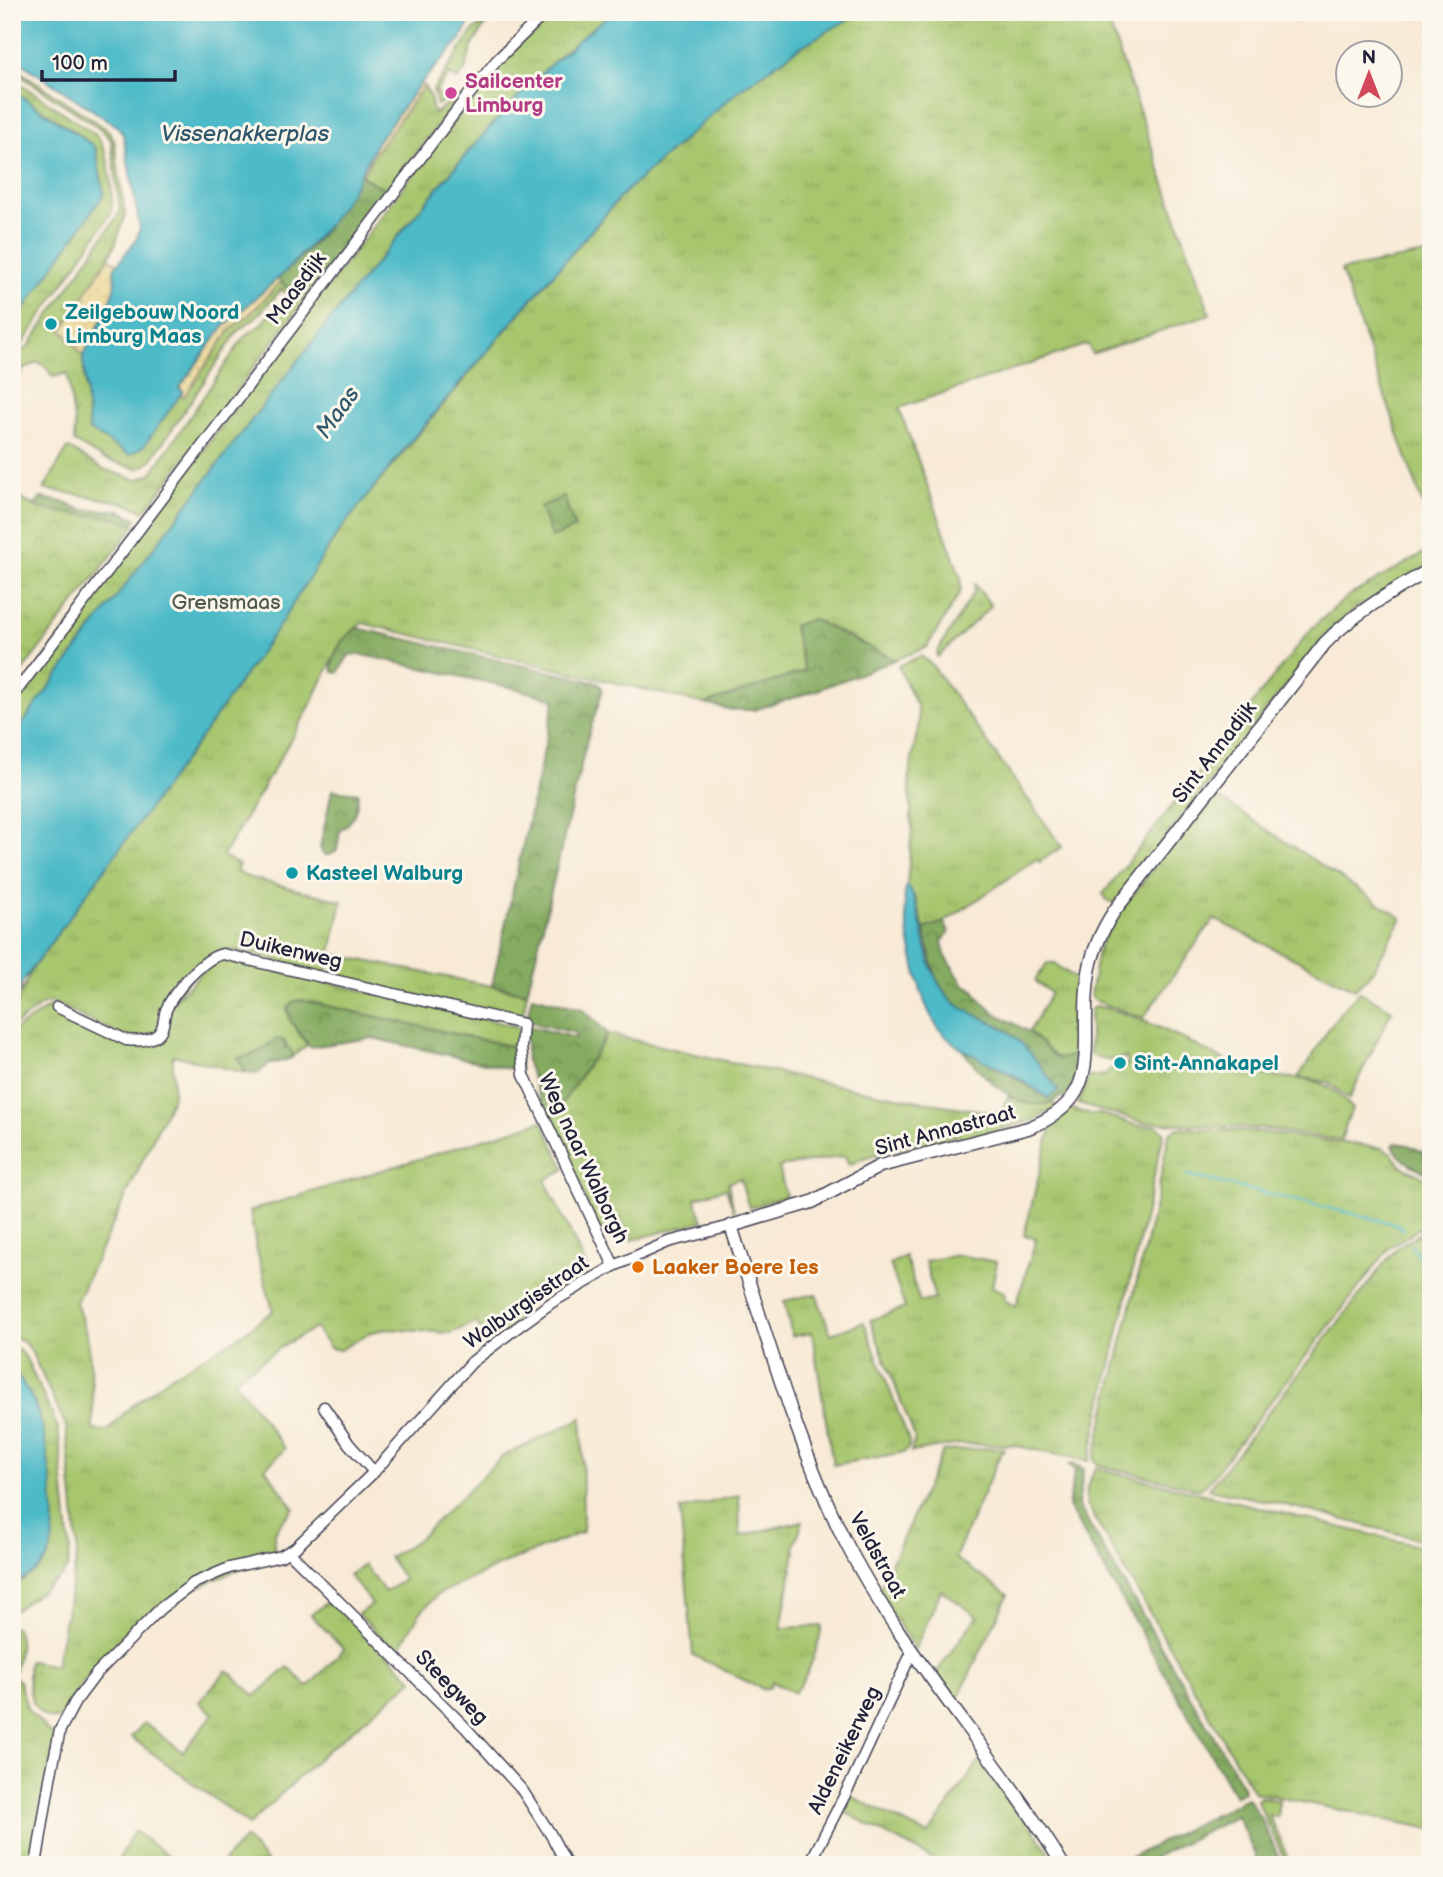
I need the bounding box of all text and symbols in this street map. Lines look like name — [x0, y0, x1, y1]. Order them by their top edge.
scale bar — [42, 38, 175, 82]
north arrow — [1334, 38, 1404, 108]
text: N — [1362, 47, 1376, 70]
text: 100 m — [52, 51, 108, 76]
place label: Sailcenter Limburg — [465, 69, 563, 118]
marker: Sailcenter Limburg — [443, 85, 459, 101]
water label: Vissenakkerplas — [161, 120, 330, 148]
street label: Maasdijk — [261, 246, 332, 330]
place label: Zeilgebouw Noord Limburg Maas — [65, 300, 239, 349]
marker: Zeilgebouw Noord Limburg Maas — [43, 316, 59, 332]
water label: Maas — [310, 381, 366, 444]
park label: Grensmaas — [171, 590, 281, 615]
street label: Sint Annadijk — [1167, 696, 1262, 808]
place label: Kasteel Walburg — [306, 861, 463, 886]
marker: Kasteel Walburg — [284, 865, 300, 881]
street label: Duikenweg — [237, 927, 345, 974]
place label: Sint-Annakapel — [1134, 1051, 1279, 1076]
marker: Sint-Annakapel — [1112, 1055, 1128, 1071]
street label: Weg naar Walborgh — [533, 1069, 634, 1248]
street label: Sint Annastraat — [872, 1100, 1019, 1161]
street label: Walburgisstraat — [459, 1250, 594, 1355]
place label: Laaker Boere Ies — [652, 1255, 819, 1280]
marker: Laaker Boere Ies — [630, 1259, 646, 1275]
street label: Veldstraat — [844, 1508, 912, 1603]
street label: Steegweg — [410, 1645, 493, 1730]
street label: Aldeneikerweg — [803, 1682, 886, 1818]

